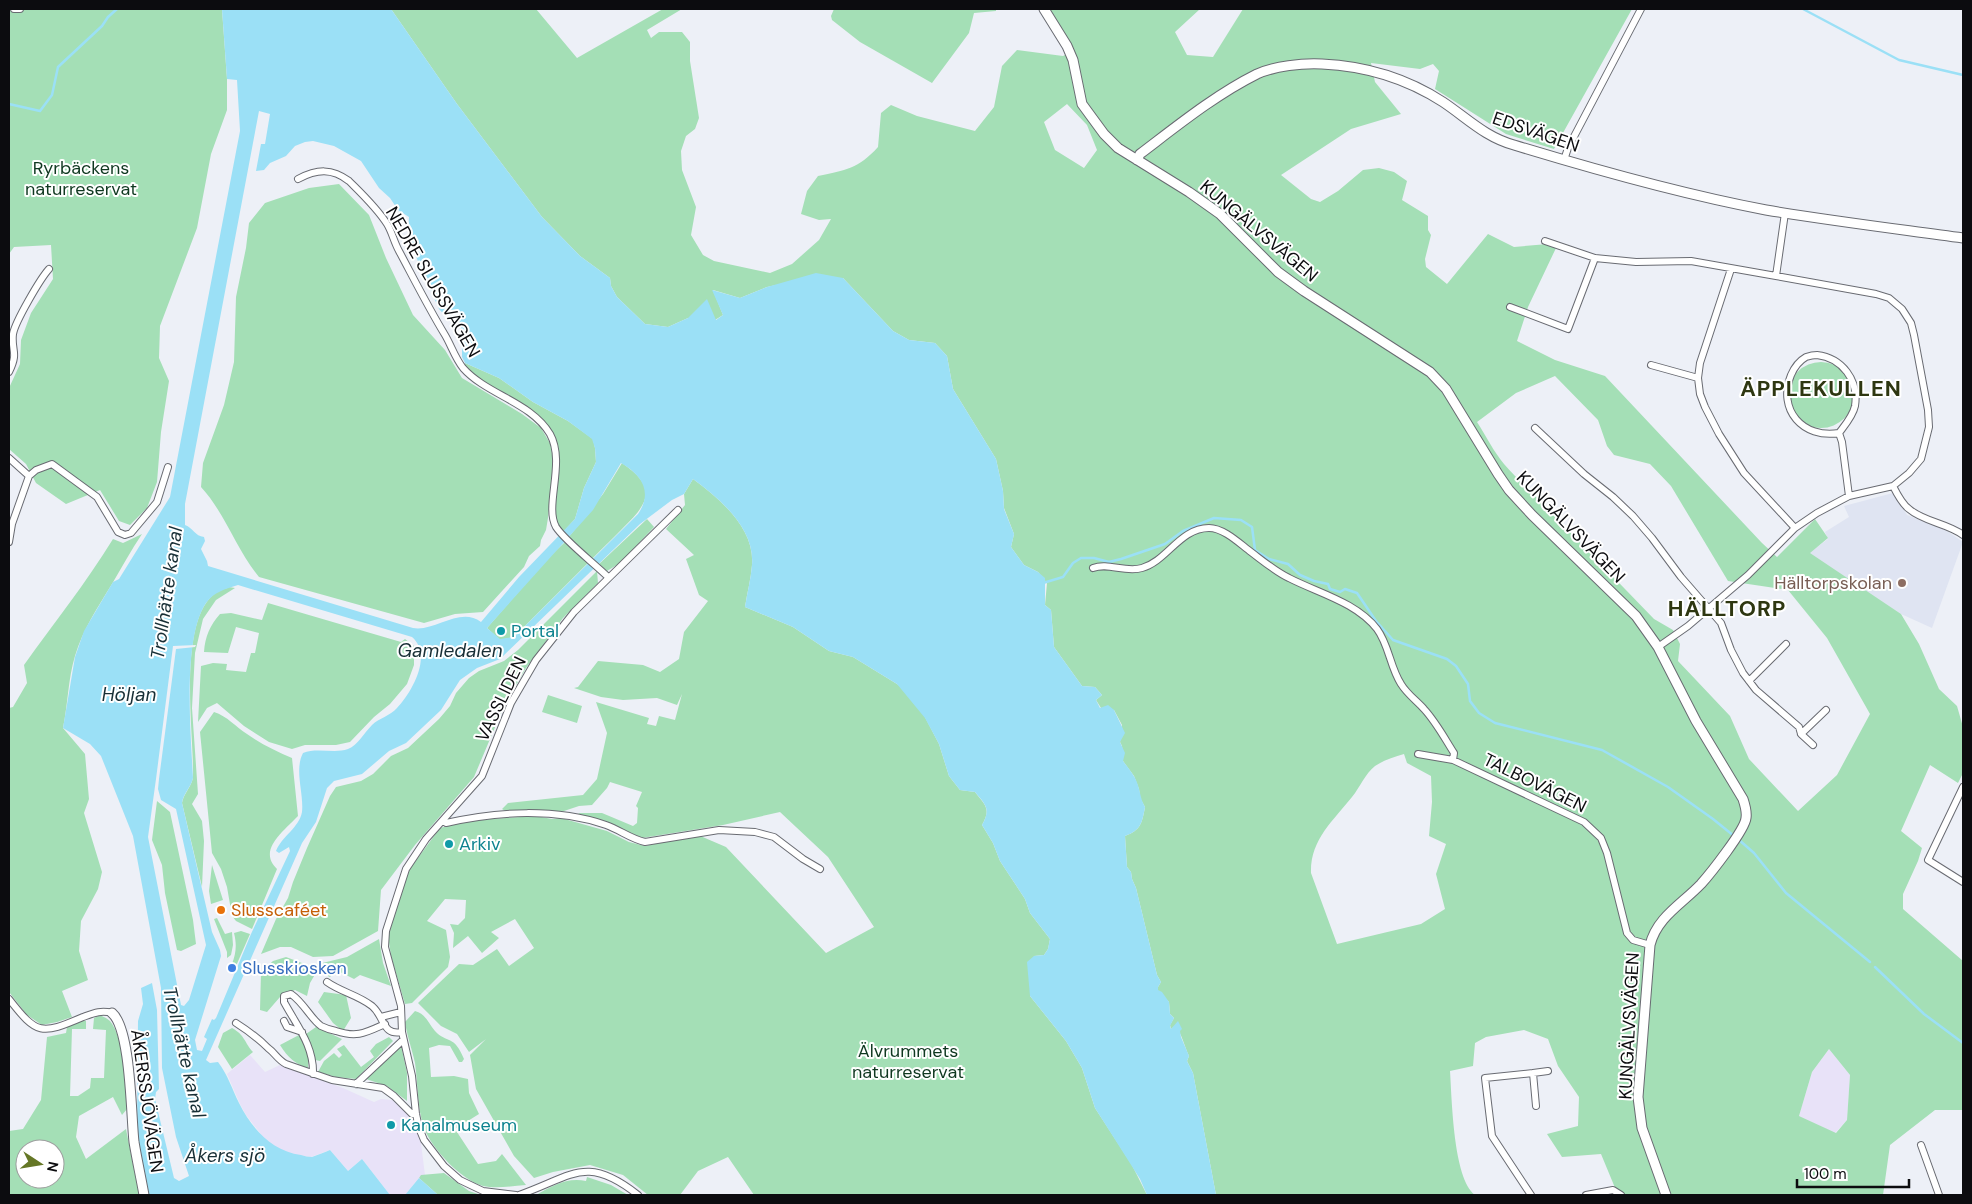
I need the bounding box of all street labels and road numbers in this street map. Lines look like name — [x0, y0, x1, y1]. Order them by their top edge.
street label: EDSVÄGEN — [1489, 106, 1583, 158]
street label: KUNGÄLVSVÄGEN — [1195, 175, 1323, 287]
street label: NEDRE SLUSSVÄGEN — [380, 202, 486, 362]
street label: KUNGÄLVSVÄGEN — [1511, 466, 1631, 588]
street label: VASSLIDEN — [470, 652, 532, 746]
street label: TALBOVÄGEN — [1479, 748, 1591, 818]
street label: KUNGÄLVSVÄGEN — [1613, 952, 1645, 1100]
street label: ÅKERSSJÖVÄGEN — [125, 1028, 169, 1174]

